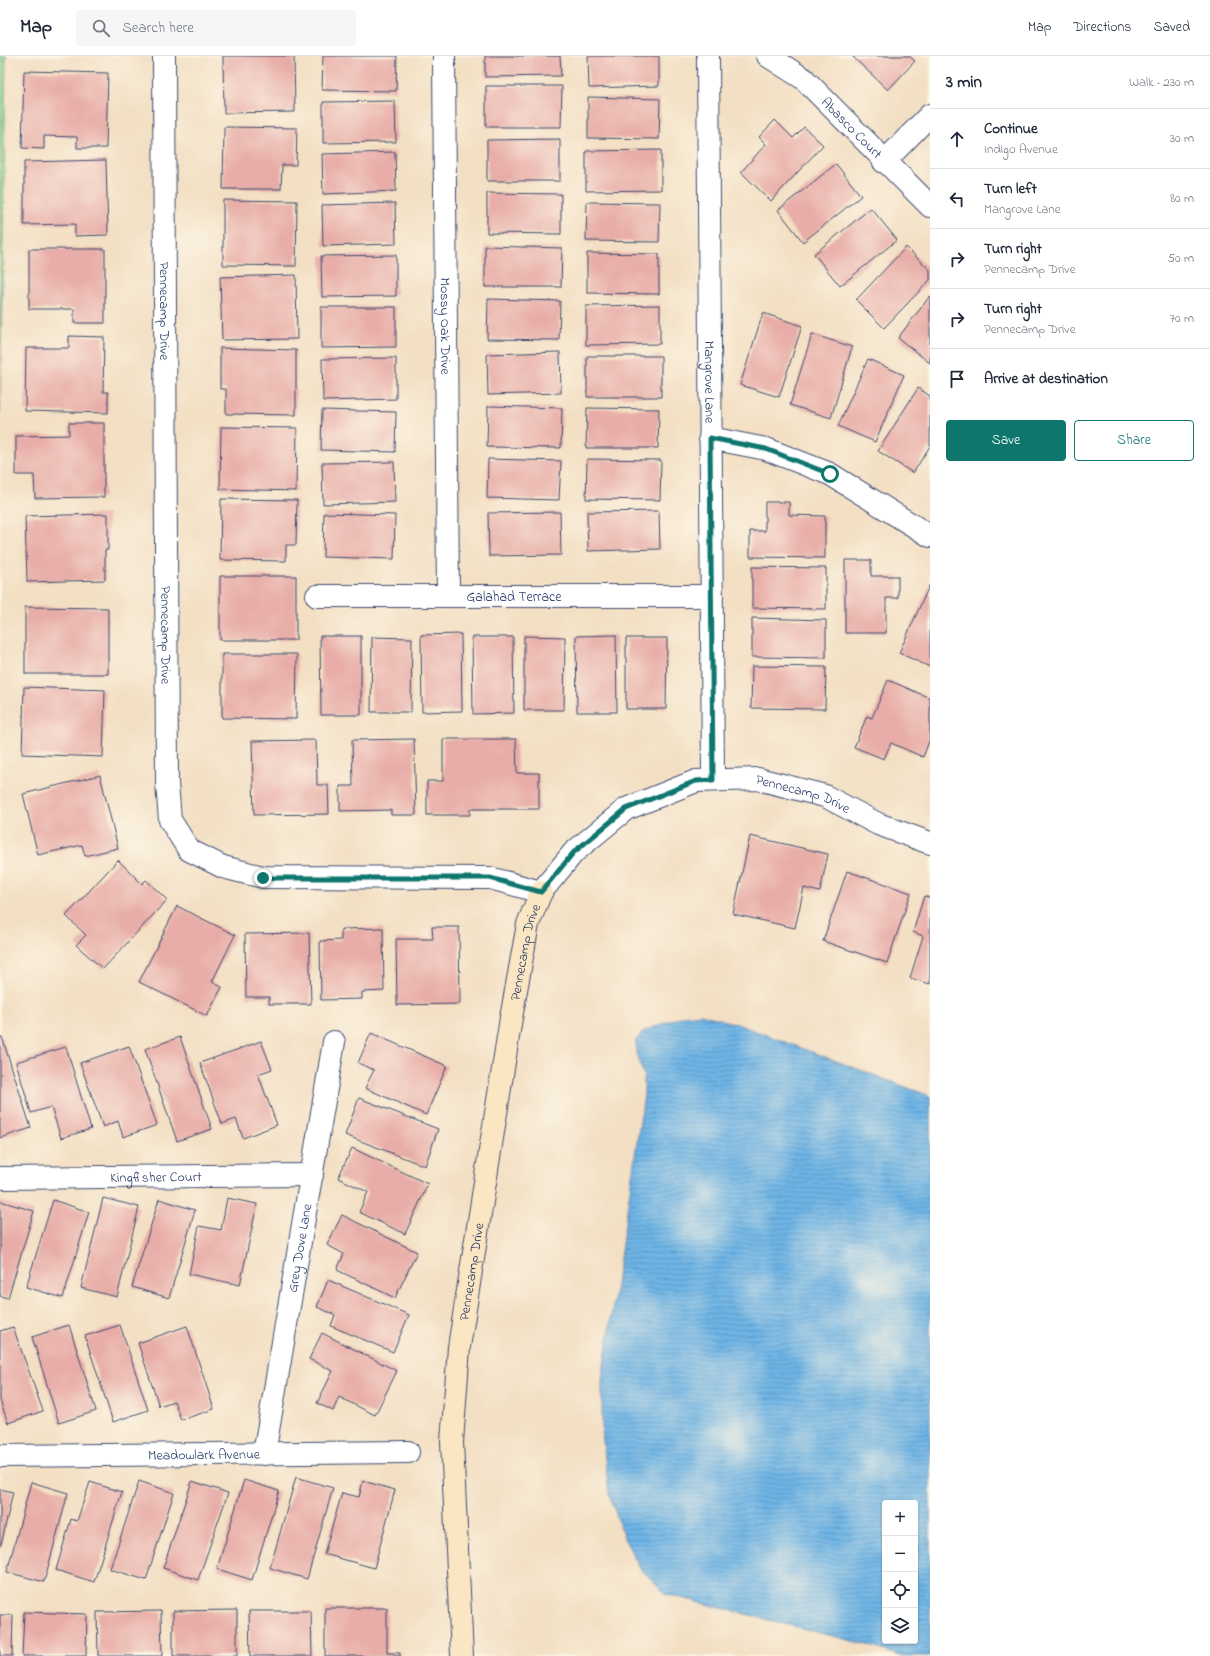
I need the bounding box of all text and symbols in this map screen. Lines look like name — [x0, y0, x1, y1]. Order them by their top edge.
search box — [76, 10, 356, 46]
text: Map — [20, 14, 52, 41]
icon: search — [90, 17, 112, 39]
text: Search here — [122, 17, 194, 39]
text: Map — [1028, 17, 1051, 38]
text: Directions — [1073, 17, 1131, 38]
text: Saved — [1153, 17, 1190, 38]
text: 3 min — [946, 70, 982, 95]
text: Walk · 230 m — [1129, 73, 1194, 92]
street label: Abasco Court — [815, 93, 887, 164]
text: Continue — [984, 118, 1038, 140]
icon: ahead — [946, 128, 968, 150]
text: 30 m — [1170, 129, 1194, 148]
text: Indigo Avenue — [984, 140, 1058, 159]
text: Turn left — [984, 178, 1037, 200]
icon: left — [946, 188, 968, 210]
text: 80 m — [1170, 189, 1194, 208]
text: Mangrove Lane — [984, 200, 1061, 219]
text: Turn right — [984, 238, 1042, 260]
icon: right — [946, 248, 968, 270]
text: 50 m — [1168, 249, 1194, 268]
text: Pennecamp Drive — [984, 260, 1076, 279]
street label: Pennecamp Drive — [153, 262, 174, 361]
street label: Mossy Oak Drive — [433, 277, 455, 375]
text: Turn right — [984, 298, 1042, 320]
icon: right — [946, 308, 968, 330]
text: 70 m — [1170, 309, 1194, 328]
text: Pennecamp Drive — [984, 320, 1076, 339]
street label: Mangrove Lane — [697, 341, 720, 424]
icon: arrive — [946, 368, 968, 390]
text: Arrive at destination — [984, 368, 1108, 390]
button: Save — [946, 420, 1066, 461]
button: Share — [1074, 420, 1194, 461]
route start — [821, 465, 839, 483]
street label: Pennecamp Drive — [154, 586, 176, 685]
street label: Galahad Terrace — [467, 587, 562, 608]
street label: Pennecamp Drive — [753, 770, 854, 820]
route end — [254, 869, 272, 887]
street label: Pennecamp Drive — [505, 900, 547, 1002]
street label: Kingfisher Court — [110, 1167, 202, 1190]
street label: Grey Dove Lane — [283, 1201, 318, 1294]
street label: Pennecamp Drive — [454, 1221, 491, 1322]
street label: Meadowlark Avenue — [148, 1444, 261, 1467]
map controls — [882, 1500, 918, 1644]
button: + — [882, 1500, 918, 1536]
button: − — [882, 1536, 918, 1572]
button: locate — [882, 1572, 918, 1608]
button: layers — [882, 1608, 918, 1644]

